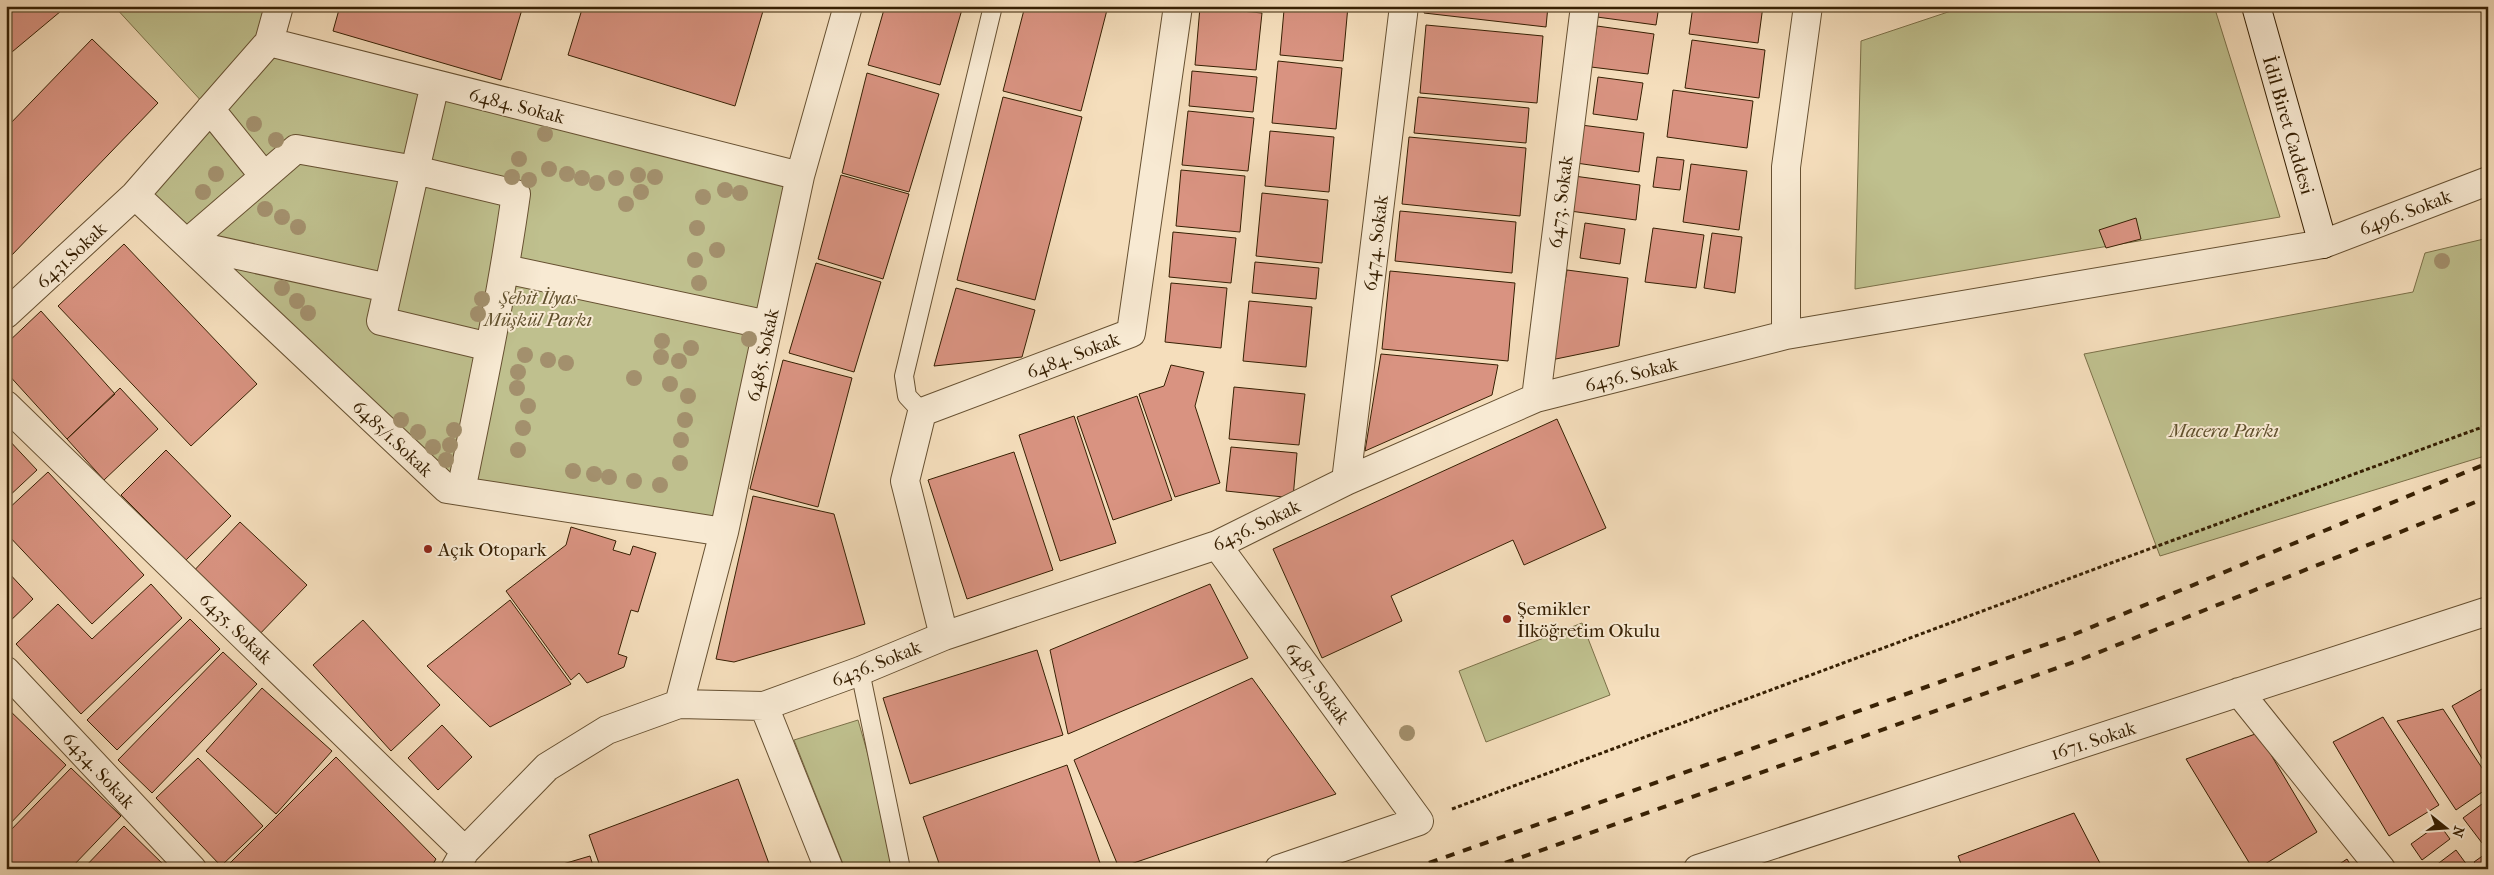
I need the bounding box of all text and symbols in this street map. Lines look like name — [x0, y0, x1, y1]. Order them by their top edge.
street label: İdil Biret Caddesi — [2258, 53, 2318, 197]
street label: 6484. Sokak — [467, 83, 567, 129]
street label: 6473. Sokak — [1544, 154, 1578, 250]
street label: 6496. Sokak — [2356, 185, 2455, 241]
street label: 6474. Sokak — [1359, 194, 1393, 292]
street label: 6431.Sokak — [32, 218, 111, 294]
park label: Şehit İlyas Müşkül Parkı — [482, 286, 592, 331]
street label: 6485. Sokak — [742, 306, 784, 404]
street label: 6484. Sokak — [1024, 328, 1123, 384]
street label: 6436. Sokak — [1583, 353, 1680, 397]
street label: 6485/1.Sokak — [348, 396, 437, 482]
park label: Macera Parkı — [2167, 420, 2279, 442]
street label: 6436. Sokak — [1209, 495, 1304, 557]
place label: Açık Otopark — [437, 539, 547, 561]
marker: Açık Otopark — [422, 543, 434, 555]
street label: 6435. Sokak — [194, 589, 276, 669]
place label: Şemikler İlköğretim Okulu — [1517, 598, 1660, 642]
marker: Şemikler İlköğretim Okulu — [1501, 613, 1513, 625]
street label: 6436. Sokak — [828, 636, 925, 692]
street label: 6487. Sokak — [1280, 639, 1354, 729]
street label: 1671. Sokak — [2048, 717, 2139, 765]
street label: 6434. Sokak — [57, 728, 139, 814]
north arrow — [2422, 802, 2472, 852]
text: N — [2448, 824, 2468, 840]

